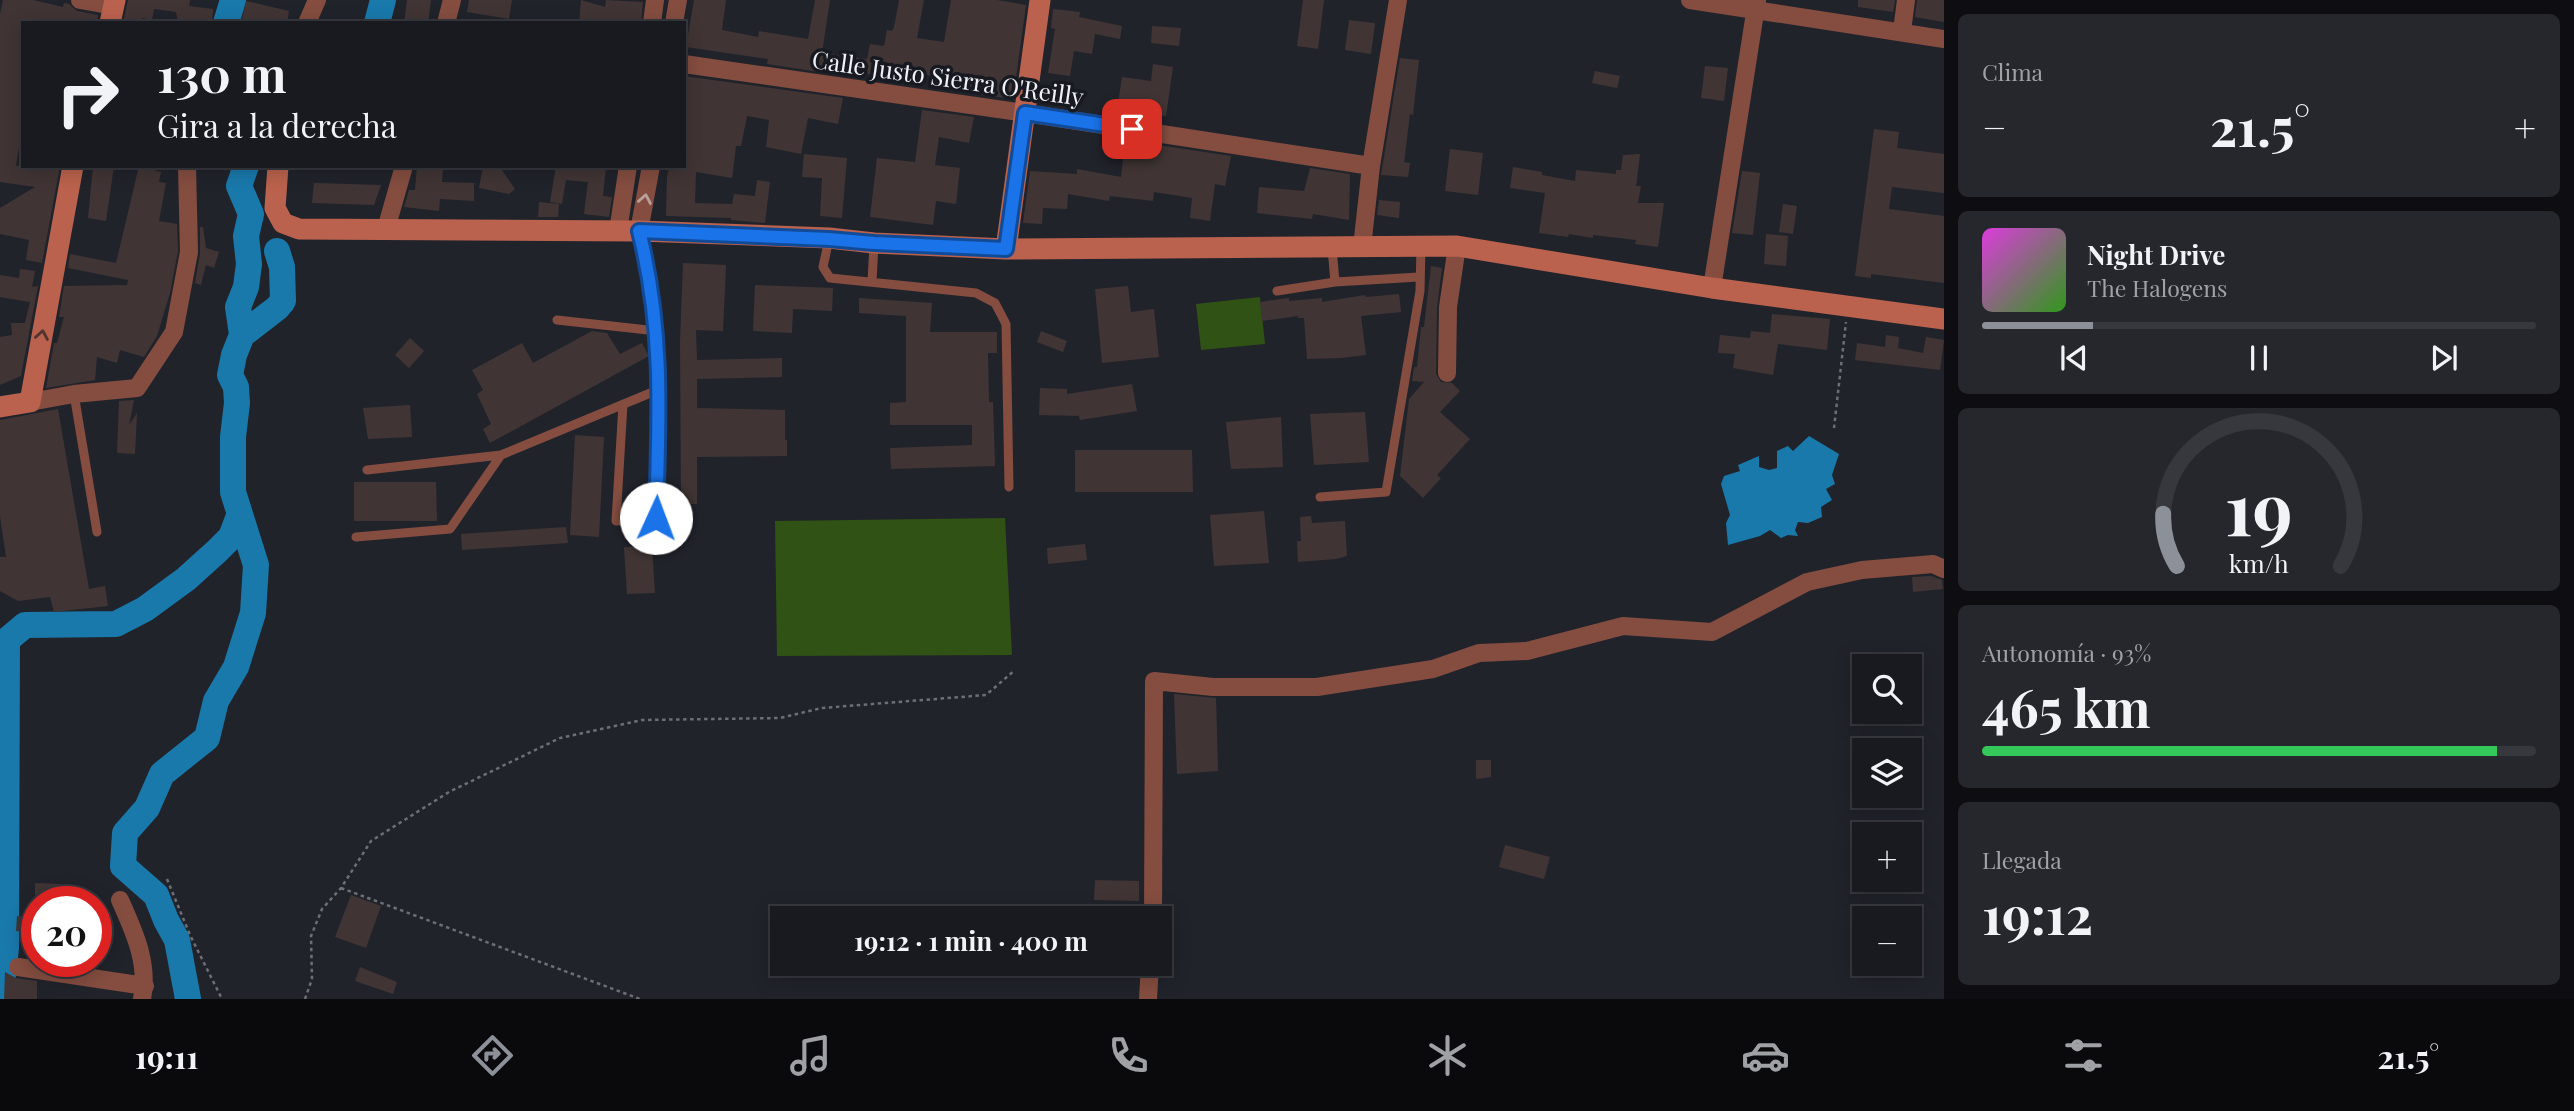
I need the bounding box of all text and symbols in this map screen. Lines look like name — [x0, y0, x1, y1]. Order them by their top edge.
text: 130 m — [157, 40, 287, 105]
street label: Calle Justo Sierra O'Reilly — [810, 42, 1086, 112]
icon: right — [42, 49, 133, 140]
text: Clima — [1982, 56, 2043, 87]
text: 21.5° — [2210, 91, 2310, 160]
pin — [1102, 99, 1162, 159]
text: − — [1982, 101, 2007, 152]
text: + — [2514, 101, 2536, 152]
text: Gira a la derecha — [157, 103, 397, 146]
icon: arrive — [1113, 110, 1151, 148]
one-way arrow — [637, 193, 652, 205]
text: Night Drive — [2087, 237, 2225, 272]
text: The Halogens — [2087, 272, 2227, 303]
one-way arrow — [34, 329, 49, 341]
icon: previous — [2055, 339, 2093, 377]
icon: pause — [2240, 339, 2278, 377]
icon: next — [2425, 339, 2463, 377]
text: 19 — [2225, 457, 2293, 554]
position arrow — [619, 481, 693, 555]
text: km/h — [2229, 545, 2289, 578]
text: Autonomía · 93% — [1982, 637, 2151, 668]
map controls — [1852, 654, 1922, 976]
button: search — [1852, 654, 1922, 724]
text: 465 km — [1982, 672, 2151, 741]
button: layers — [1852, 738, 1922, 808]
button: + — [1852, 822, 1922, 892]
text: Llegada — [1982, 844, 2062, 875]
text: 19:12 — [1982, 879, 2093, 948]
speed limit sign: 20 — [21, 886, 112, 977]
button: − — [1852, 906, 1922, 976]
text: 19:12 · 1 min · 400 m — [854, 923, 1088, 958]
icon: directions — [468, 1031, 517, 1080]
icon: music — [786, 1031, 835, 1080]
icon: phone — [1104, 1031, 1153, 1080]
icon: climate — [1423, 1031, 1472, 1080]
icon: car — [1741, 1031, 1790, 1080]
icon: filters — [2059, 1031, 2108, 1080]
text: 19:11 — [135, 1034, 198, 1077]
text: 21.5° — [2378, 1034, 2439, 1077]

